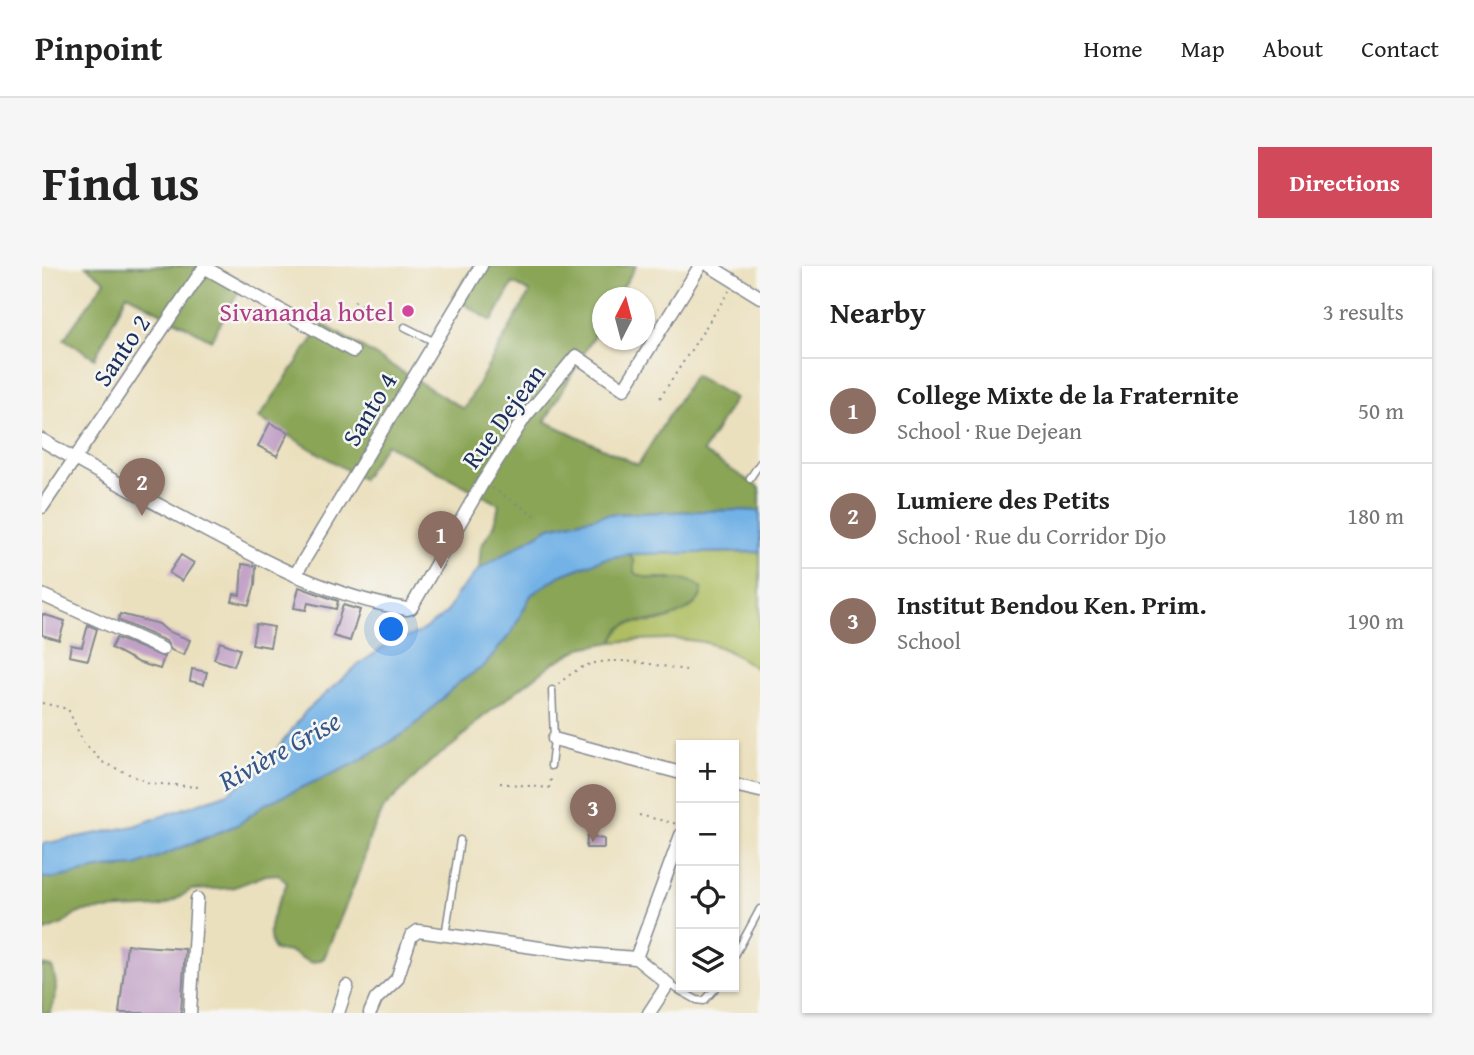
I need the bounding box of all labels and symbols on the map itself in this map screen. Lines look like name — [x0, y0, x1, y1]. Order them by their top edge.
north arrow — [592, 287, 655, 350]
place label: Sivananda hotel — [219, 292, 394, 331]
marker: Sivananda hotel — [400, 303, 416, 319]
street label: Santo 2 — [82, 306, 160, 394]
street label: Rue Dejean — [452, 355, 555, 476]
street label: Santo 4 — [332, 365, 406, 453]
pin: 2 — [119, 458, 165, 516]
pin: 1 — [418, 511, 464, 569]
your location — [374, 612, 408, 646]
water label: Rivière Grise — [210, 700, 348, 801]
pin: 3 — [570, 784, 616, 842]

